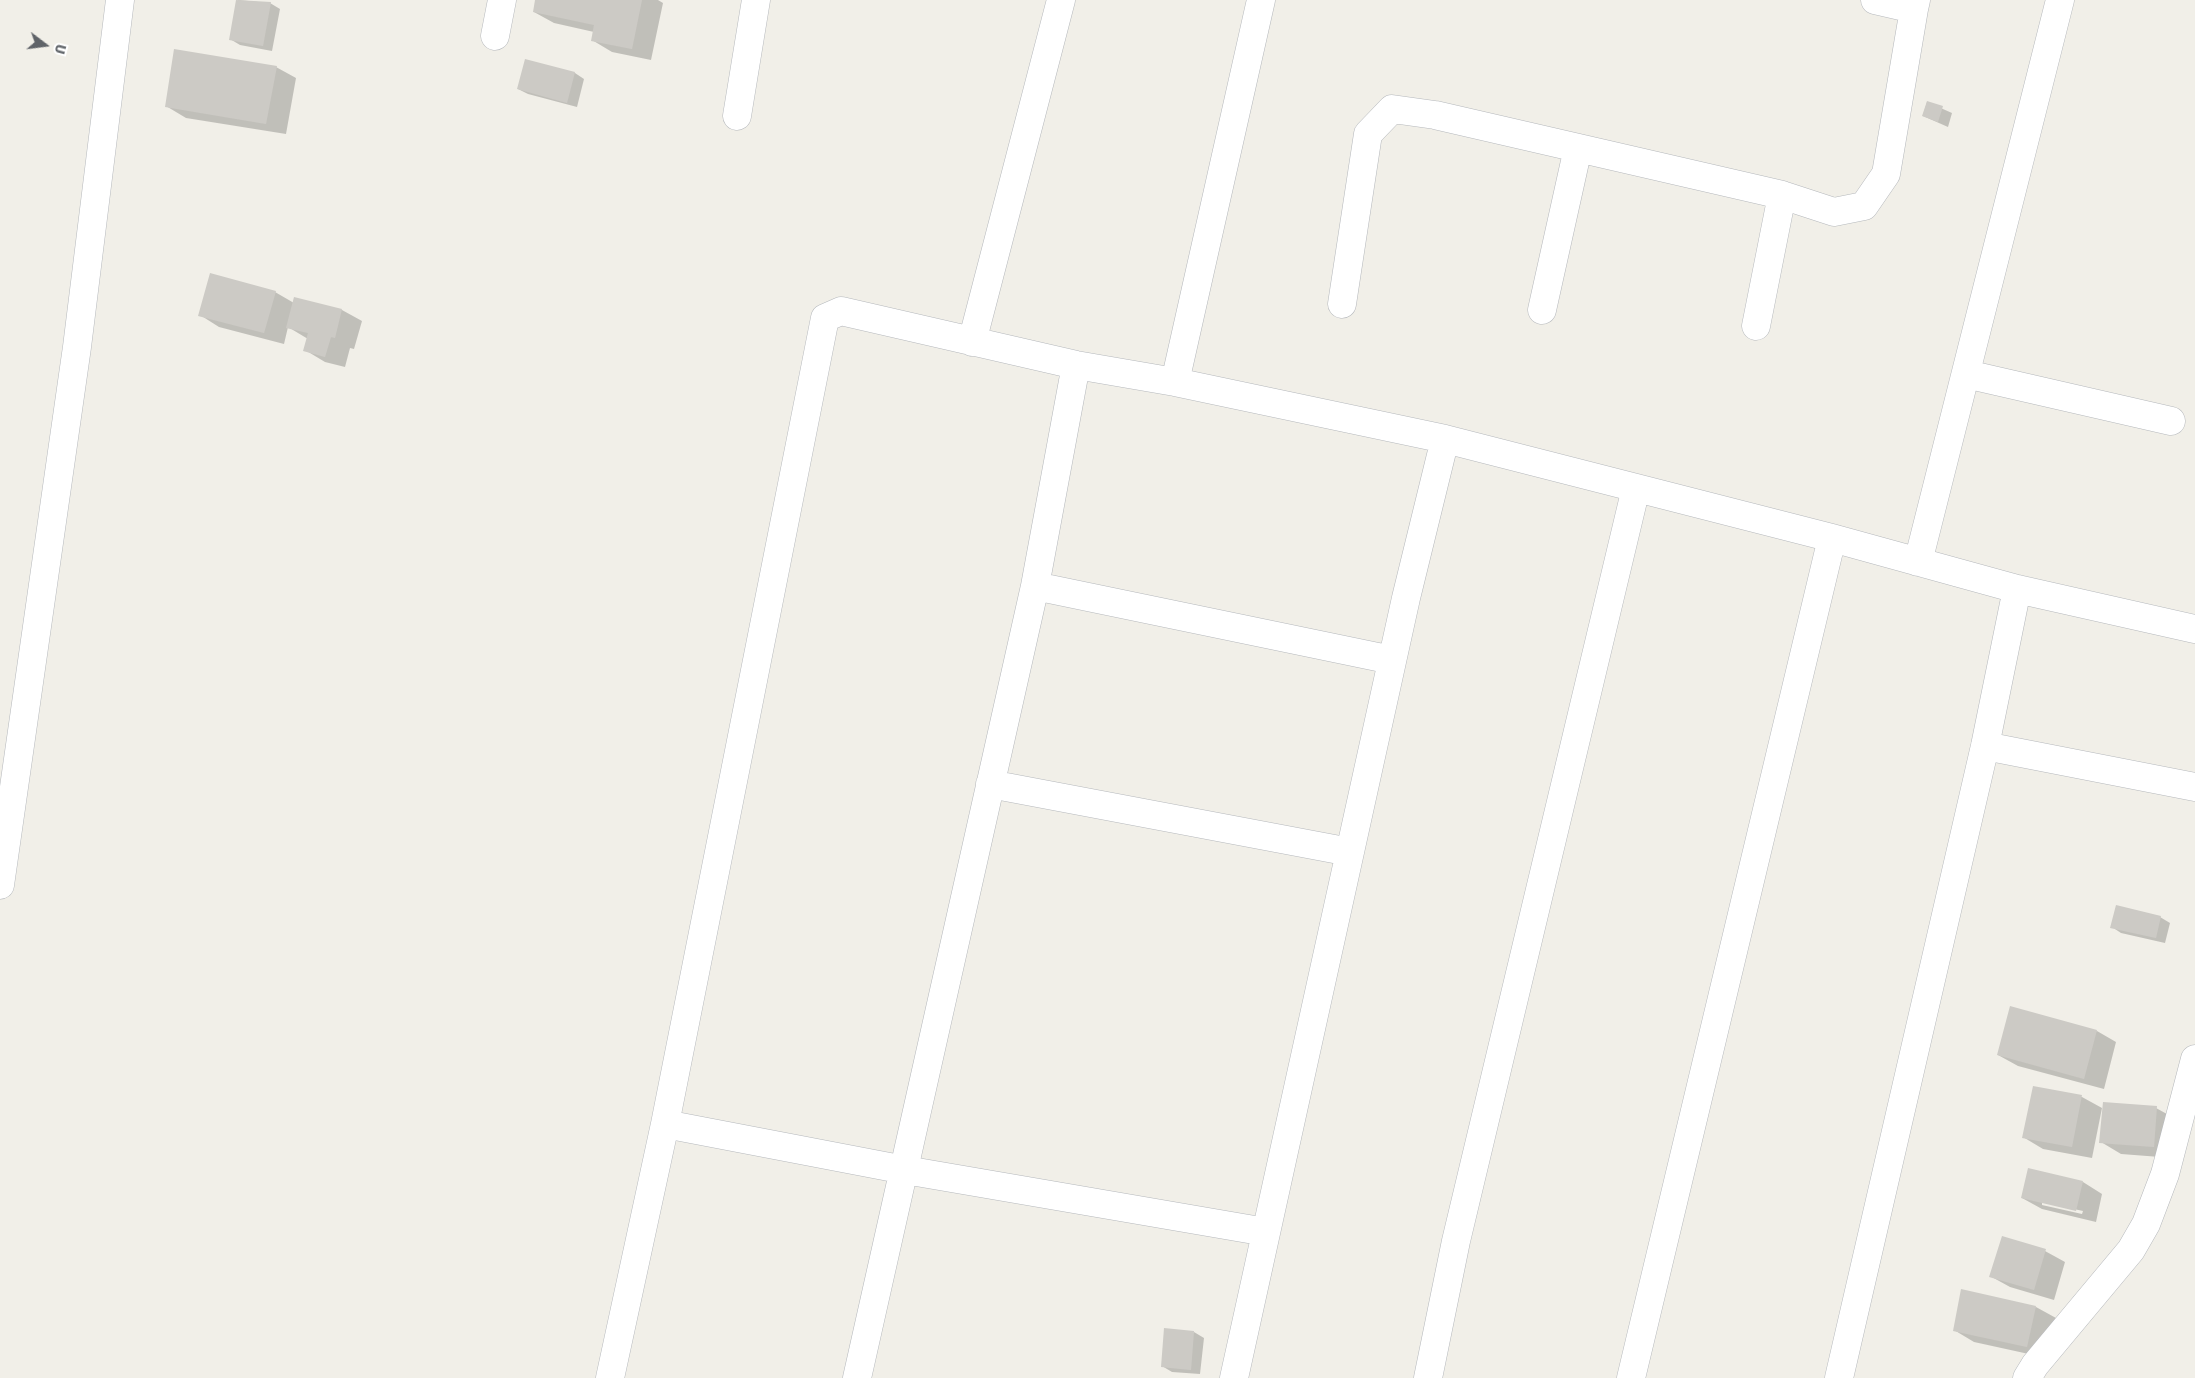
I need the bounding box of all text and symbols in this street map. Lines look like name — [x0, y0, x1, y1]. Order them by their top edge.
north arrow — [20, 20, 70, 70]
text: U — [51, 42, 69, 56]

